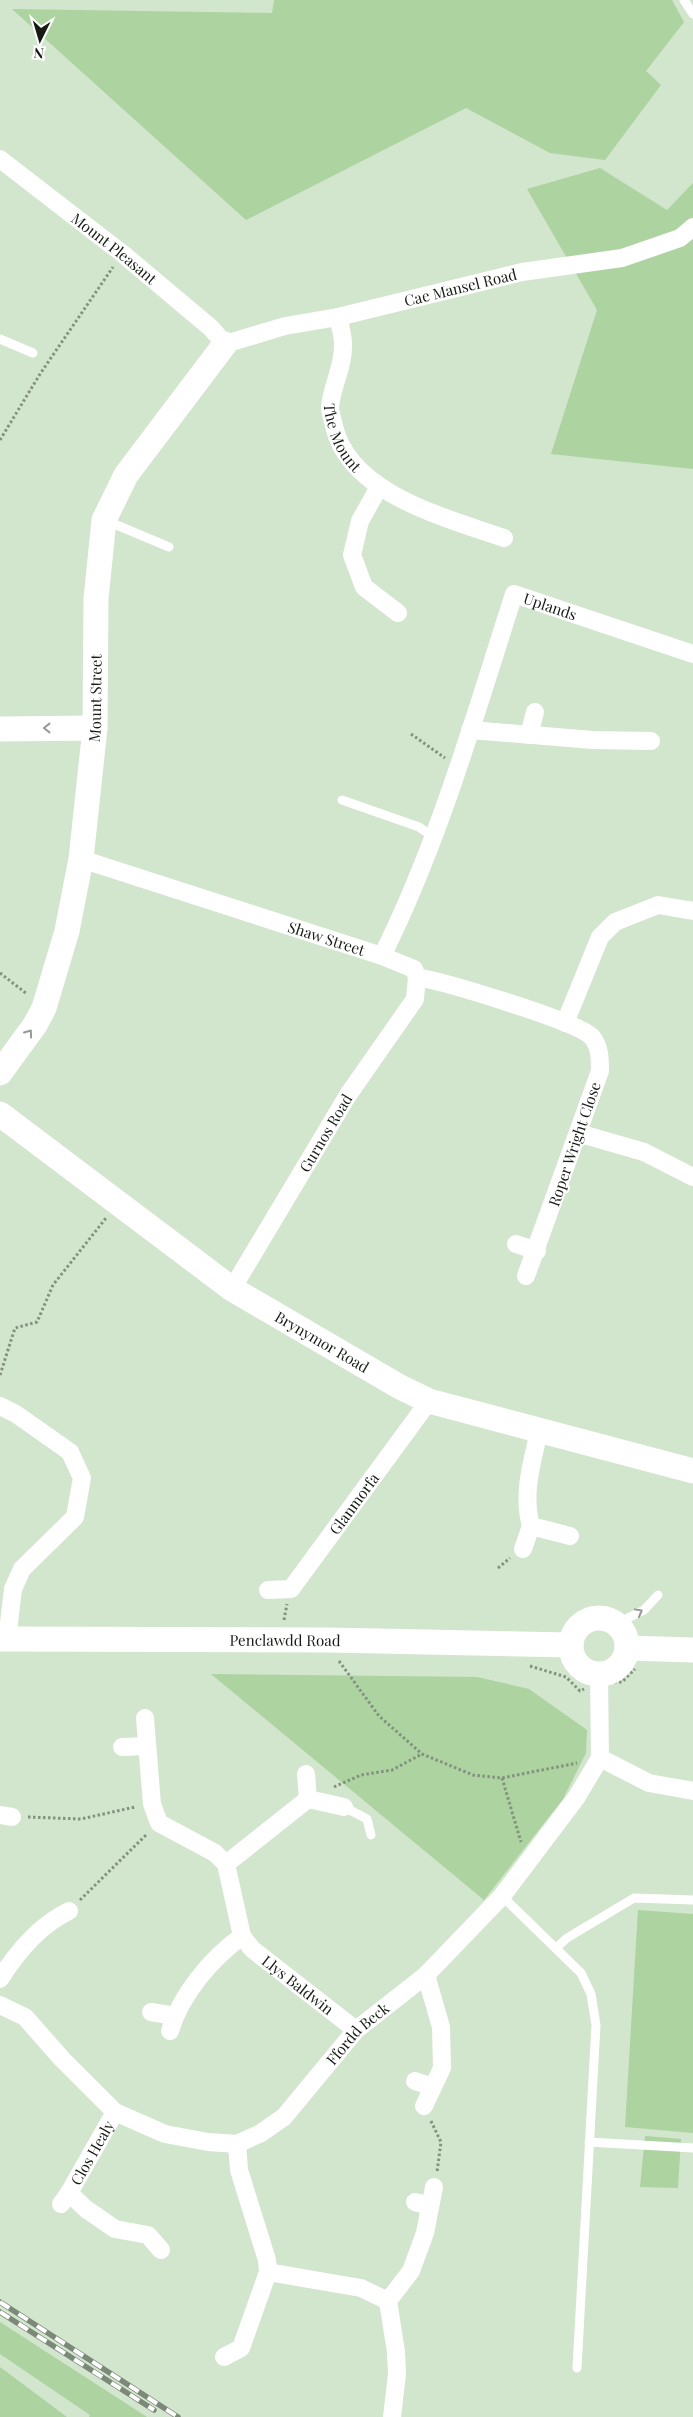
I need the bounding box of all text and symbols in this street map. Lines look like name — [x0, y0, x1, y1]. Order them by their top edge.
north arrow — [15, 15, 65, 65]
text: N — [33, 44, 45, 63]
street label: Mount Pleasant — [68, 208, 162, 289]
street label: Cae Mansel Road — [402, 264, 519, 310]
street label: The Mount — [320, 403, 366, 476]
street label: Uplands — [521, 588, 580, 624]
street label: Mount Street — [84, 653, 106, 743]
one-way arrow — [43, 723, 51, 733]
street label: Shaw Street — [286, 916, 368, 960]
one-way arrow — [23, 1029, 32, 1039]
street label: Roper Wright Close — [543, 1079, 605, 1209]
street label: Gurnos Road — [294, 1090, 357, 1176]
street label: Brynymor Road — [271, 1306, 373, 1377]
street label: Glanmorfa — [324, 1468, 383, 1538]
one-way arrow — [634, 1608, 643, 1618]
street label: Penclawdd Road — [229, 1630, 341, 1650]
street label: Llys Baldwin — [258, 1951, 338, 2019]
street label: Ffordd Beck — [321, 1997, 394, 2069]
street label: Clos Healy — [66, 2116, 118, 2189]

